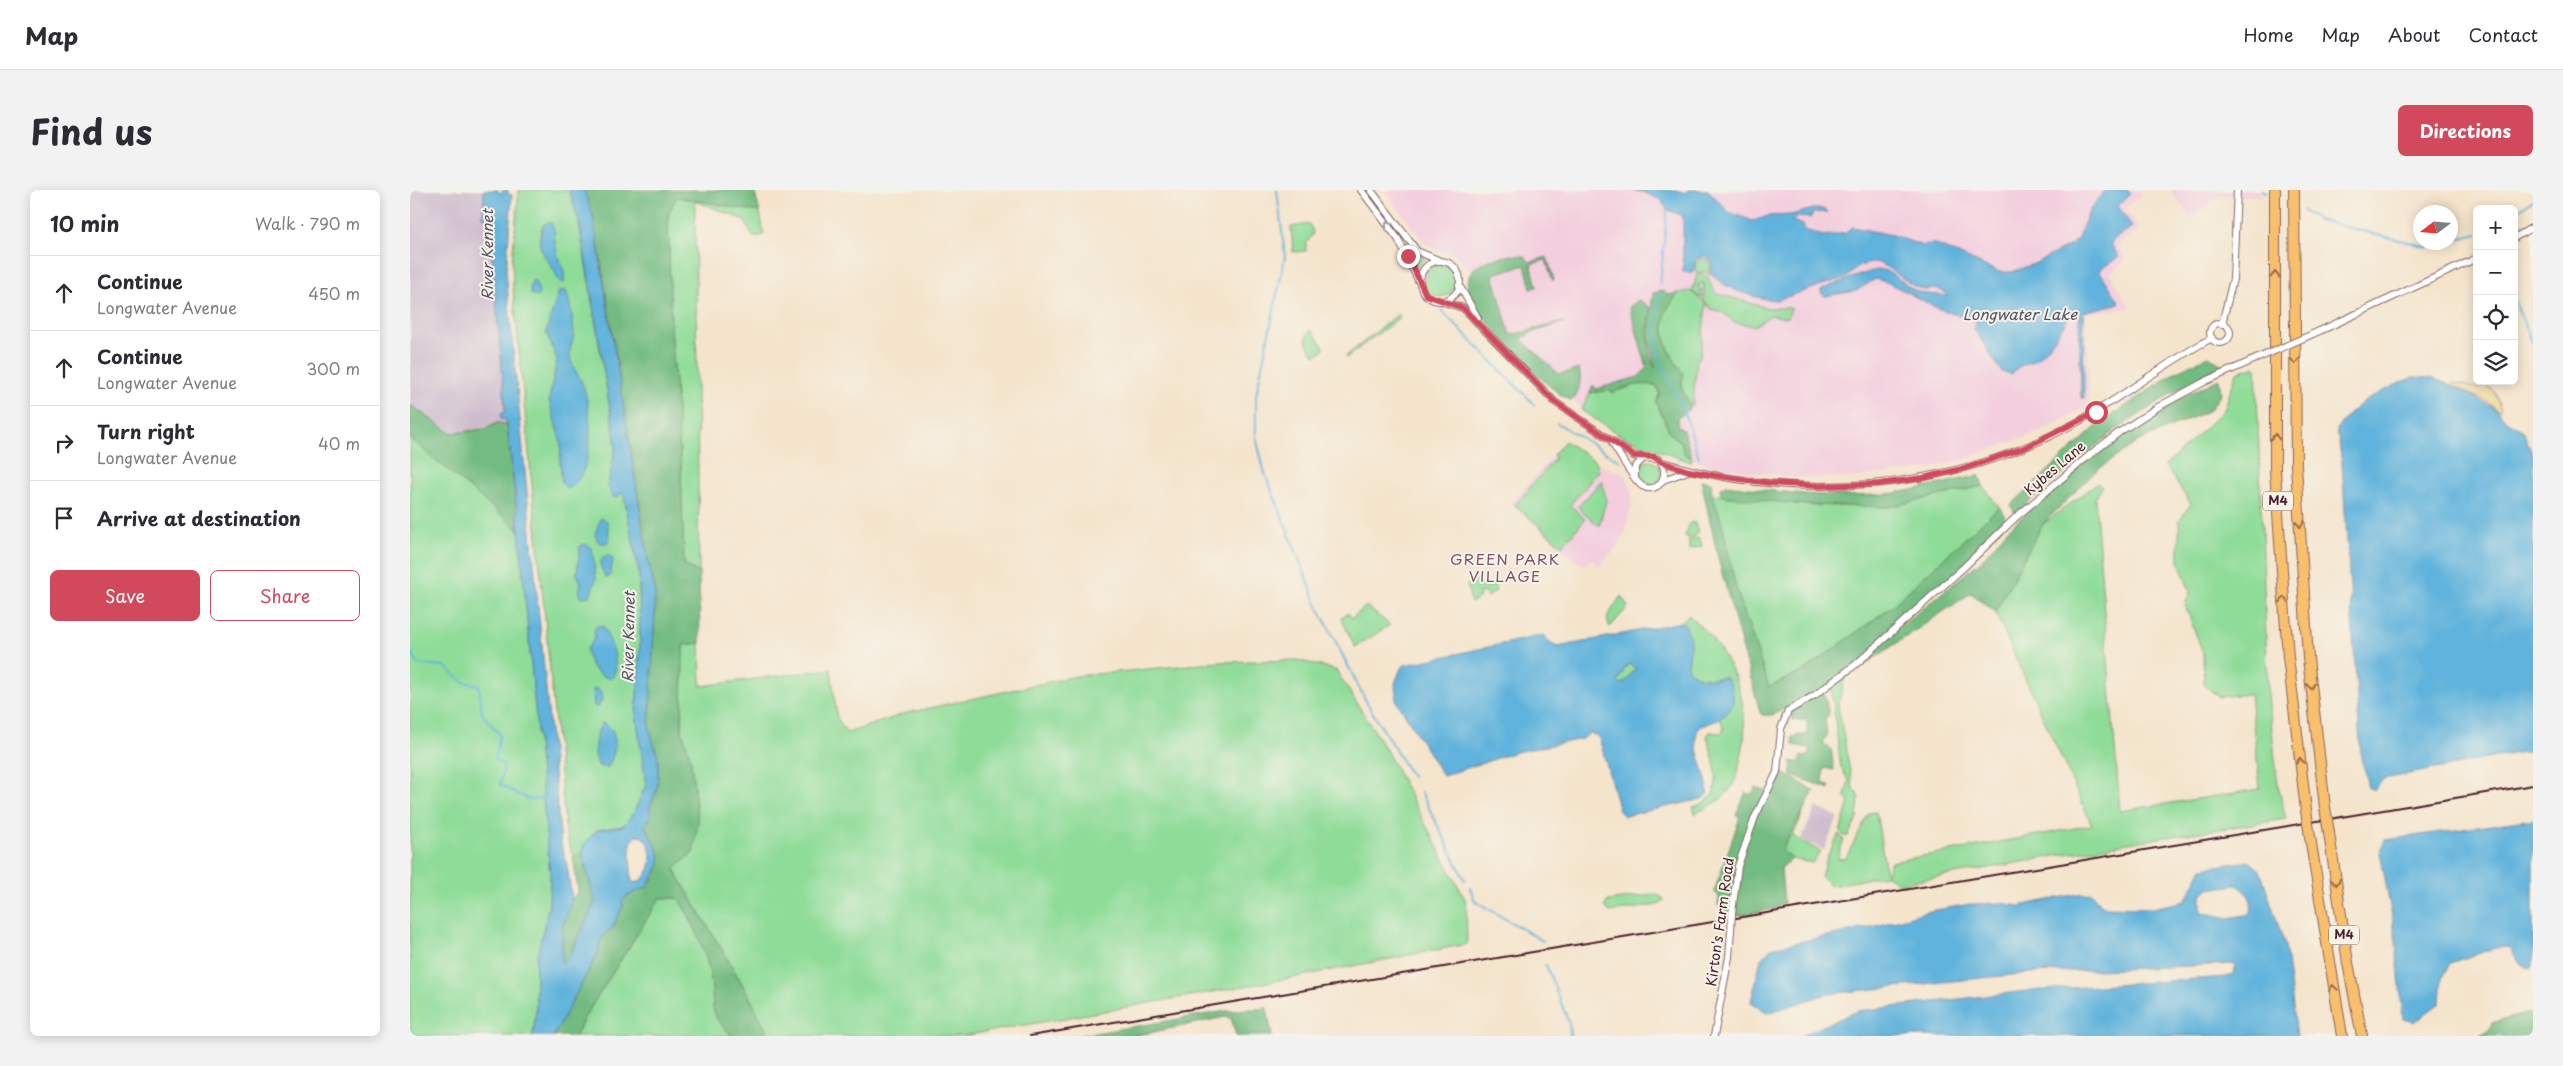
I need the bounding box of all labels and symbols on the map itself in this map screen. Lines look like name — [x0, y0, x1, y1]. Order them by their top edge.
north arrow — [2413, 205, 2458, 250]
water label: River Kennet — [475, 208, 498, 301]
one-way arrow — [1385, 222, 1393, 231]
route end — [1397, 245, 1420, 268]
one-way arrow — [2270, 271, 2280, 278]
water label: Longwater Lake — [1963, 302, 2078, 325]
one-way arrow — [2290, 358, 2300, 365]
route start — [2085, 401, 2108, 424]
one-way arrow — [2270, 433, 2280, 441]
street label: Kybes Lane — [2019, 435, 2090, 500]
road number: M4 — [2263, 492, 2293, 511]
one-way arrow — [2294, 520, 2305, 528]
district label: GREEN PARK VILLAGE — [1450, 547, 1560, 587]
water label: River Kennet — [615, 589, 640, 683]
one-way arrow — [2279, 595, 2290, 603]
one-way arrow — [2305, 682, 2316, 690]
one-way arrow — [2295, 757, 2306, 765]
street label: Kirton's Farm Road — [1700, 856, 1739, 988]
one-way arrow — [2330, 878, 2341, 886]
road number: M4 — [2329, 926, 2359, 944]
one-way arrow — [2329, 984, 2339, 992]

